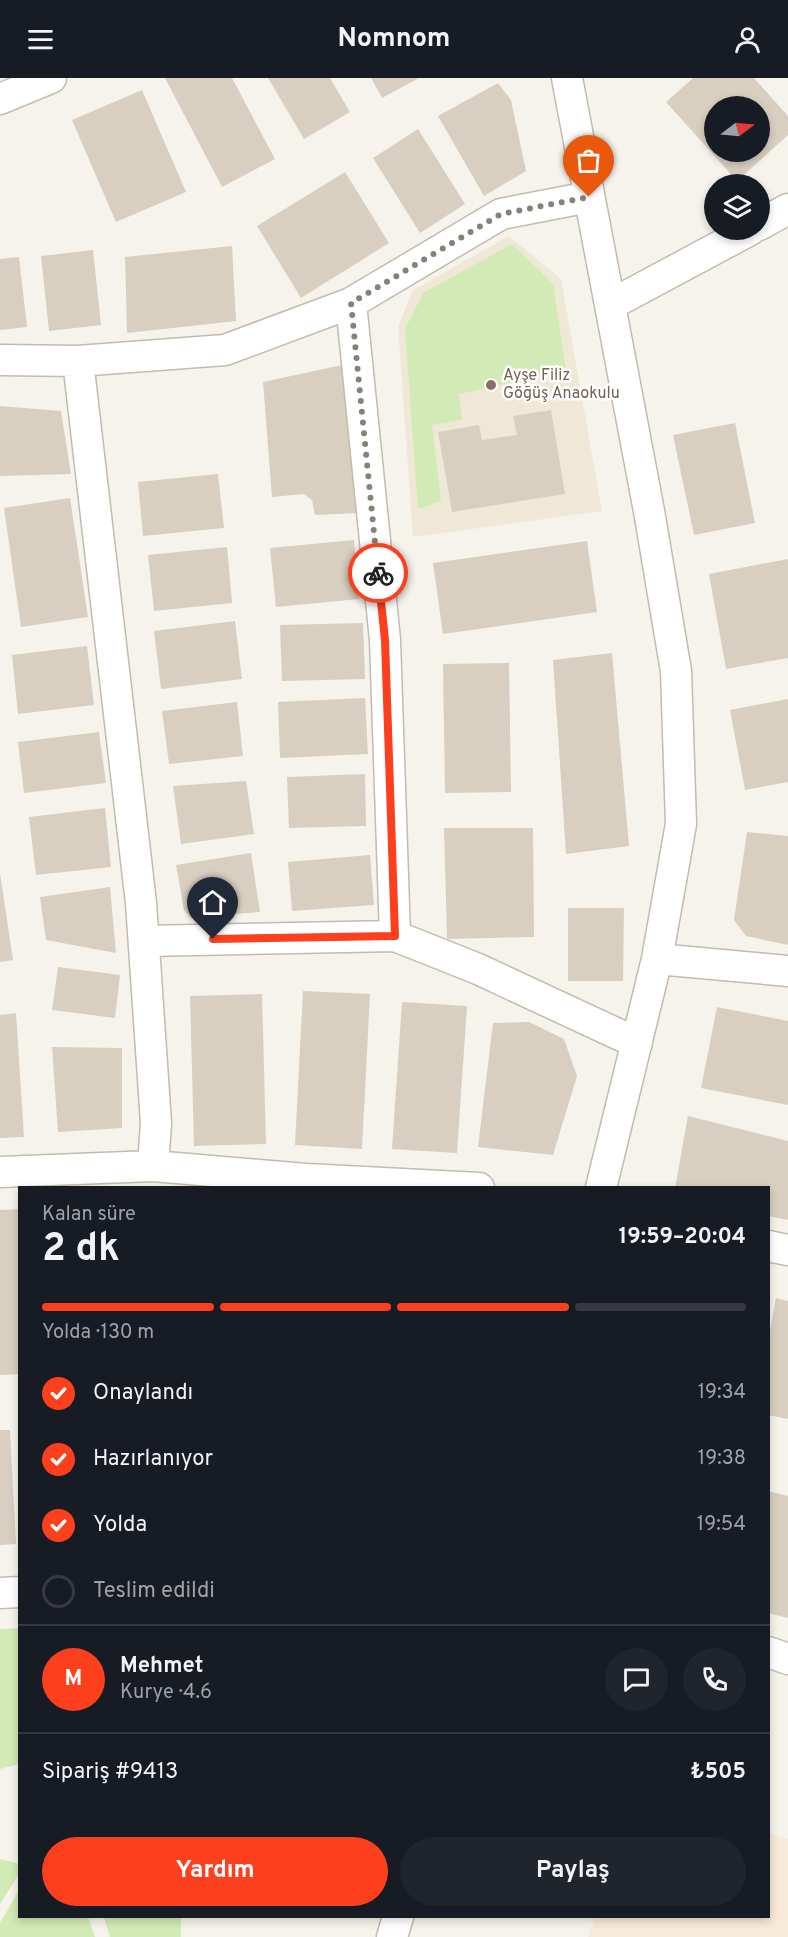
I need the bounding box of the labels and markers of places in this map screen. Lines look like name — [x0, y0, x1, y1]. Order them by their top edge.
pin — [563, 135, 614, 197]
place label: Ayşe Filiz Göğüş Anaokulu — [503, 366, 620, 404]
marker: Ayşe Filiz Göğüş Anaokulu — [484, 378, 498, 392]
pin — [187, 877, 238, 939]

